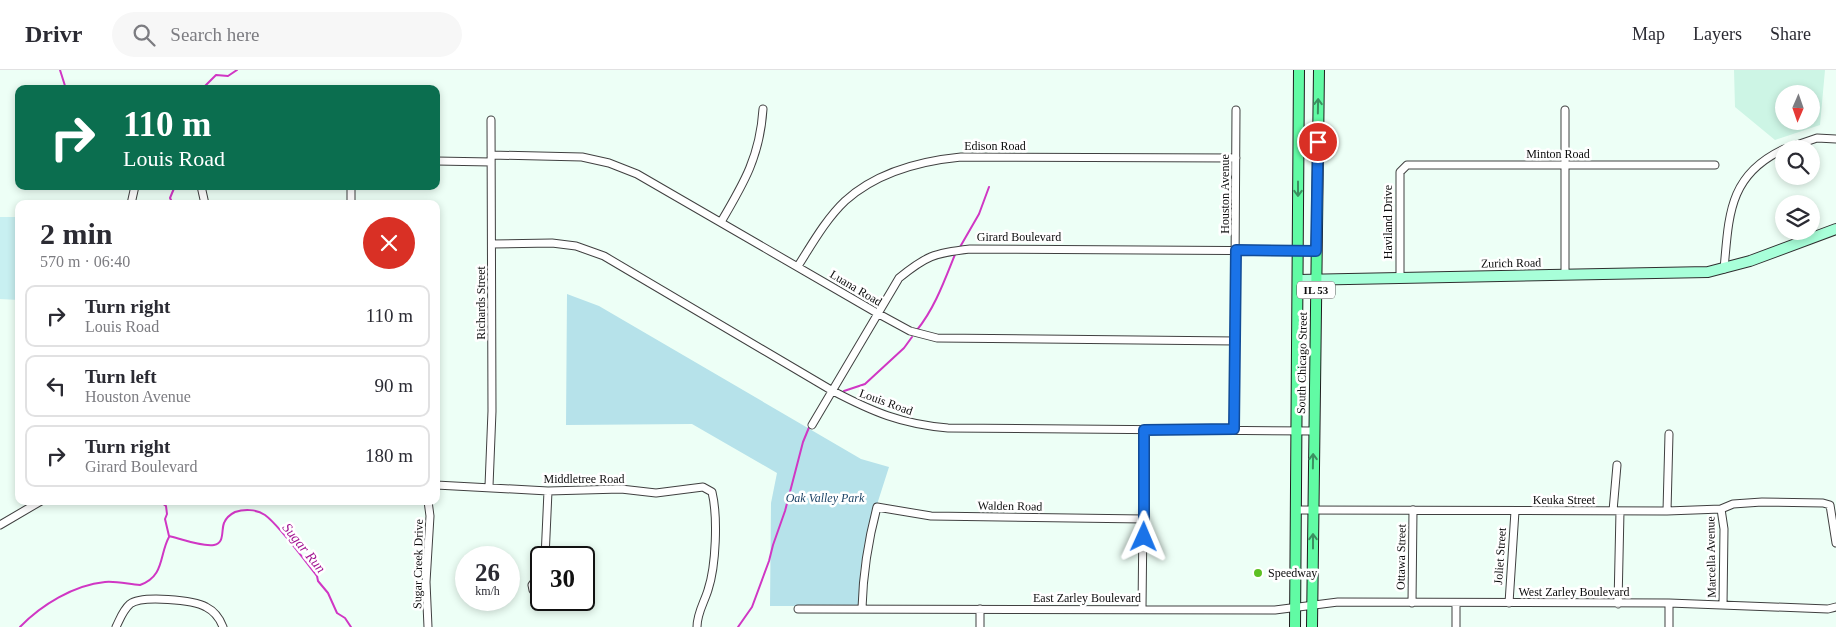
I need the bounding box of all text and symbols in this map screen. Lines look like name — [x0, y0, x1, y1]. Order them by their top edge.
search box — [112, 12, 462, 57]
text: Drivr — [25, 21, 82, 47]
icon: search — [130, 21, 158, 49]
text: Search here — [170, 24, 259, 45]
text: Map — [1632, 24, 1665, 44]
text: Layers — [1693, 24, 1742, 44]
text: Share — [1770, 24, 1811, 44]
north arrow — [1775, 85, 1820, 130]
map controls — [1775, 85, 1820, 240]
one-way arrow — [1313, 98, 1323, 114]
icon: right — [40, 105, 105, 170]
text: 110 m — [123, 105, 211, 144]
pin — [1297, 121, 1339, 163]
icon: arrive — [1304, 128, 1332, 156]
street label: Edison Road — [964, 139, 1026, 153]
button: search — [1775, 140, 1820, 185]
text: Louis Road — [123, 146, 225, 171]
street label: Minton Road — [1526, 147, 1590, 161]
street label: Houston Avenue — [1218, 154, 1232, 234]
one-way arrow — [1293, 180, 1303, 196]
street label: Haviland Drive — [1381, 185, 1395, 259]
button: layers — [1775, 195, 1820, 240]
text: 2 min — [40, 217, 113, 250]
button: close — [363, 217, 415, 269]
street label: Girard Boulevard — [977, 230, 1061, 244]
text: 570 m · 06:40 — [40, 253, 130, 270]
street label: Zurich Road — [1481, 255, 1541, 271]
street label: Richards Street — [474, 266, 488, 340]
street label: Luana Road — [827, 267, 885, 309]
road number: IL 53 — [1297, 282, 1335, 298]
text: Turn right — [85, 296, 170, 317]
icon: right — [42, 302, 70, 330]
text: 110 m — [366, 305, 413, 326]
street label: South Chicago Street — [1294, 311, 1310, 414]
text: Louis Road — [85, 318, 159, 335]
text: Turn left — [85, 366, 157, 387]
icon: left — [42, 372, 70, 400]
text: 90 m — [374, 375, 413, 396]
street label: Louis Road — [857, 386, 915, 418]
text: Houston Avenue — [85, 388, 191, 405]
text: Turn right — [85, 436, 170, 457]
icon: right — [42, 442, 70, 470]
text: 180 m — [365, 445, 413, 466]
one-way arrow — [1309, 453, 1318, 469]
text: Girard Boulevard — [85, 458, 197, 475]
street label: Middletree Road — [544, 472, 624, 486]
park label: Oak Valley Park — [786, 491, 865, 505]
street label: Keuka Street — [1533, 493, 1596, 507]
street label: Walden Road — [978, 498, 1042, 514]
position arrow — [1117, 510, 1169, 562]
street label: Marcella Avenue — [1703, 516, 1719, 598]
street label: Sugar Creek Drive — [410, 519, 426, 609]
water label: Sugar Run — [279, 520, 329, 576]
street label: Ottawa Street — [1393, 523, 1409, 590]
street label: Joliet Street — [1491, 526, 1509, 585]
one-way arrow — [1308, 533, 1317, 549]
speed limit sign: 30 — [530, 546, 595, 611]
text: 26 — [475, 559, 500, 586]
place label: Speedway — [1268, 566, 1317, 580]
marker: Speedway — [1252, 567, 1264, 579]
text: km/h — [475, 584, 500, 598]
street label: West Zarley Boulevard — [1519, 585, 1630, 599]
street label: East Zarley Boulevard — [1033, 591, 1141, 605]

